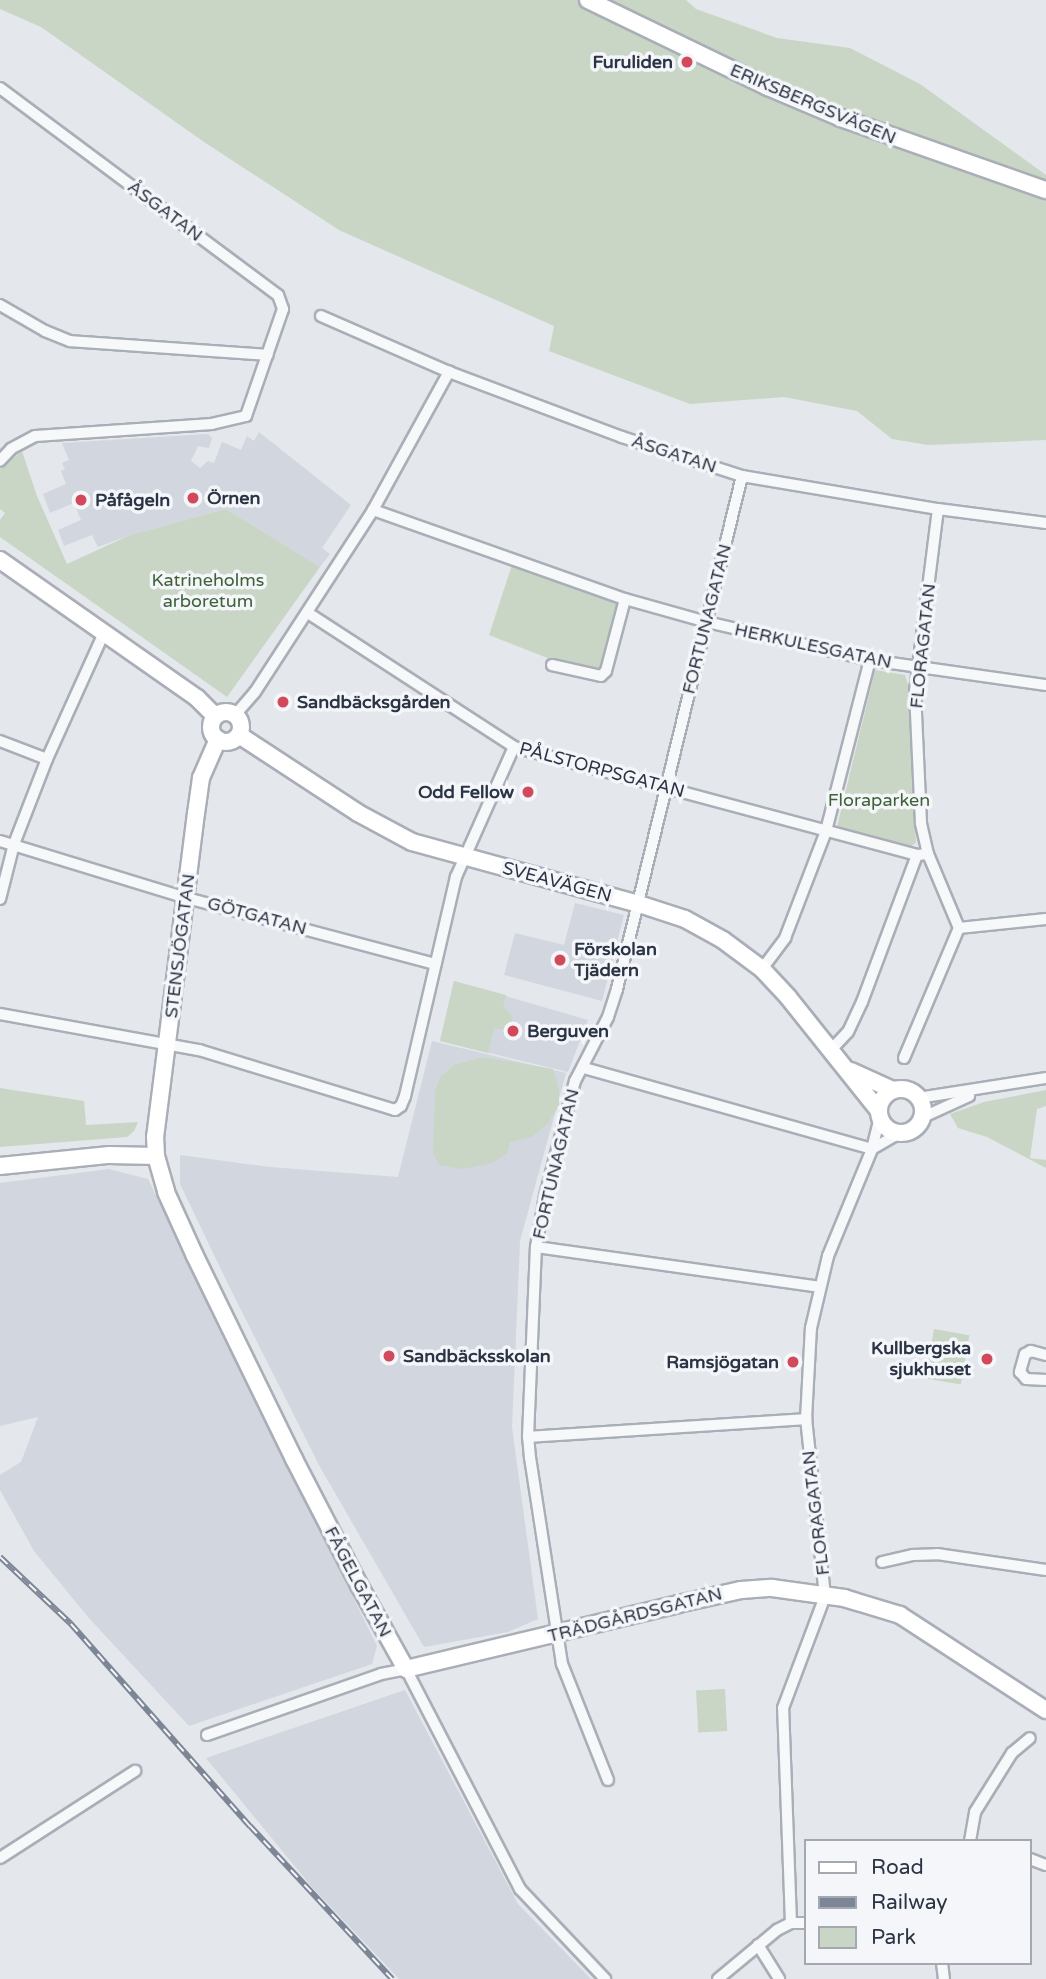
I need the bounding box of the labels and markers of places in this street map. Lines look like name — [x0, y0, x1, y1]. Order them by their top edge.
place label: Furuliden — [592, 51, 673, 73]
marker: Furuliden — [679, 54, 695, 70]
place label: Örnen — [207, 487, 260, 509]
place label: Påfågeln — [95, 489, 170, 511]
marker: Örnen — [185, 490, 201, 506]
marker: Påfågeln — [73, 492, 89, 508]
place label: Sandbäcksgården — [297, 691, 451, 713]
marker: Sandbäcksgården — [275, 694, 291, 710]
place label: Odd Fellow — [418, 781, 514, 803]
marker: Odd Fellow — [520, 784, 536, 800]
place label: Förskolan Tjädern — [574, 939, 657, 982]
marker: Förskolan Tjädern — [552, 952, 568, 968]
place label: Berguven — [527, 1020, 609, 1042]
marker: Berguven — [505, 1023, 521, 1039]
place label: Kullbergska sjukhuset — [871, 1338, 971, 1380]
place label: Sandbäcksskolan — [403, 1345, 551, 1367]
marker: Sandbäcksskolan — [381, 1348, 397, 1364]
marker: Kullbergska sjukhuset — [977, 1349, 997, 1369]
place label: Ramsjögatan — [666, 1351, 779, 1373]
marker: Ramsjögatan — [785, 1354, 801, 1370]

